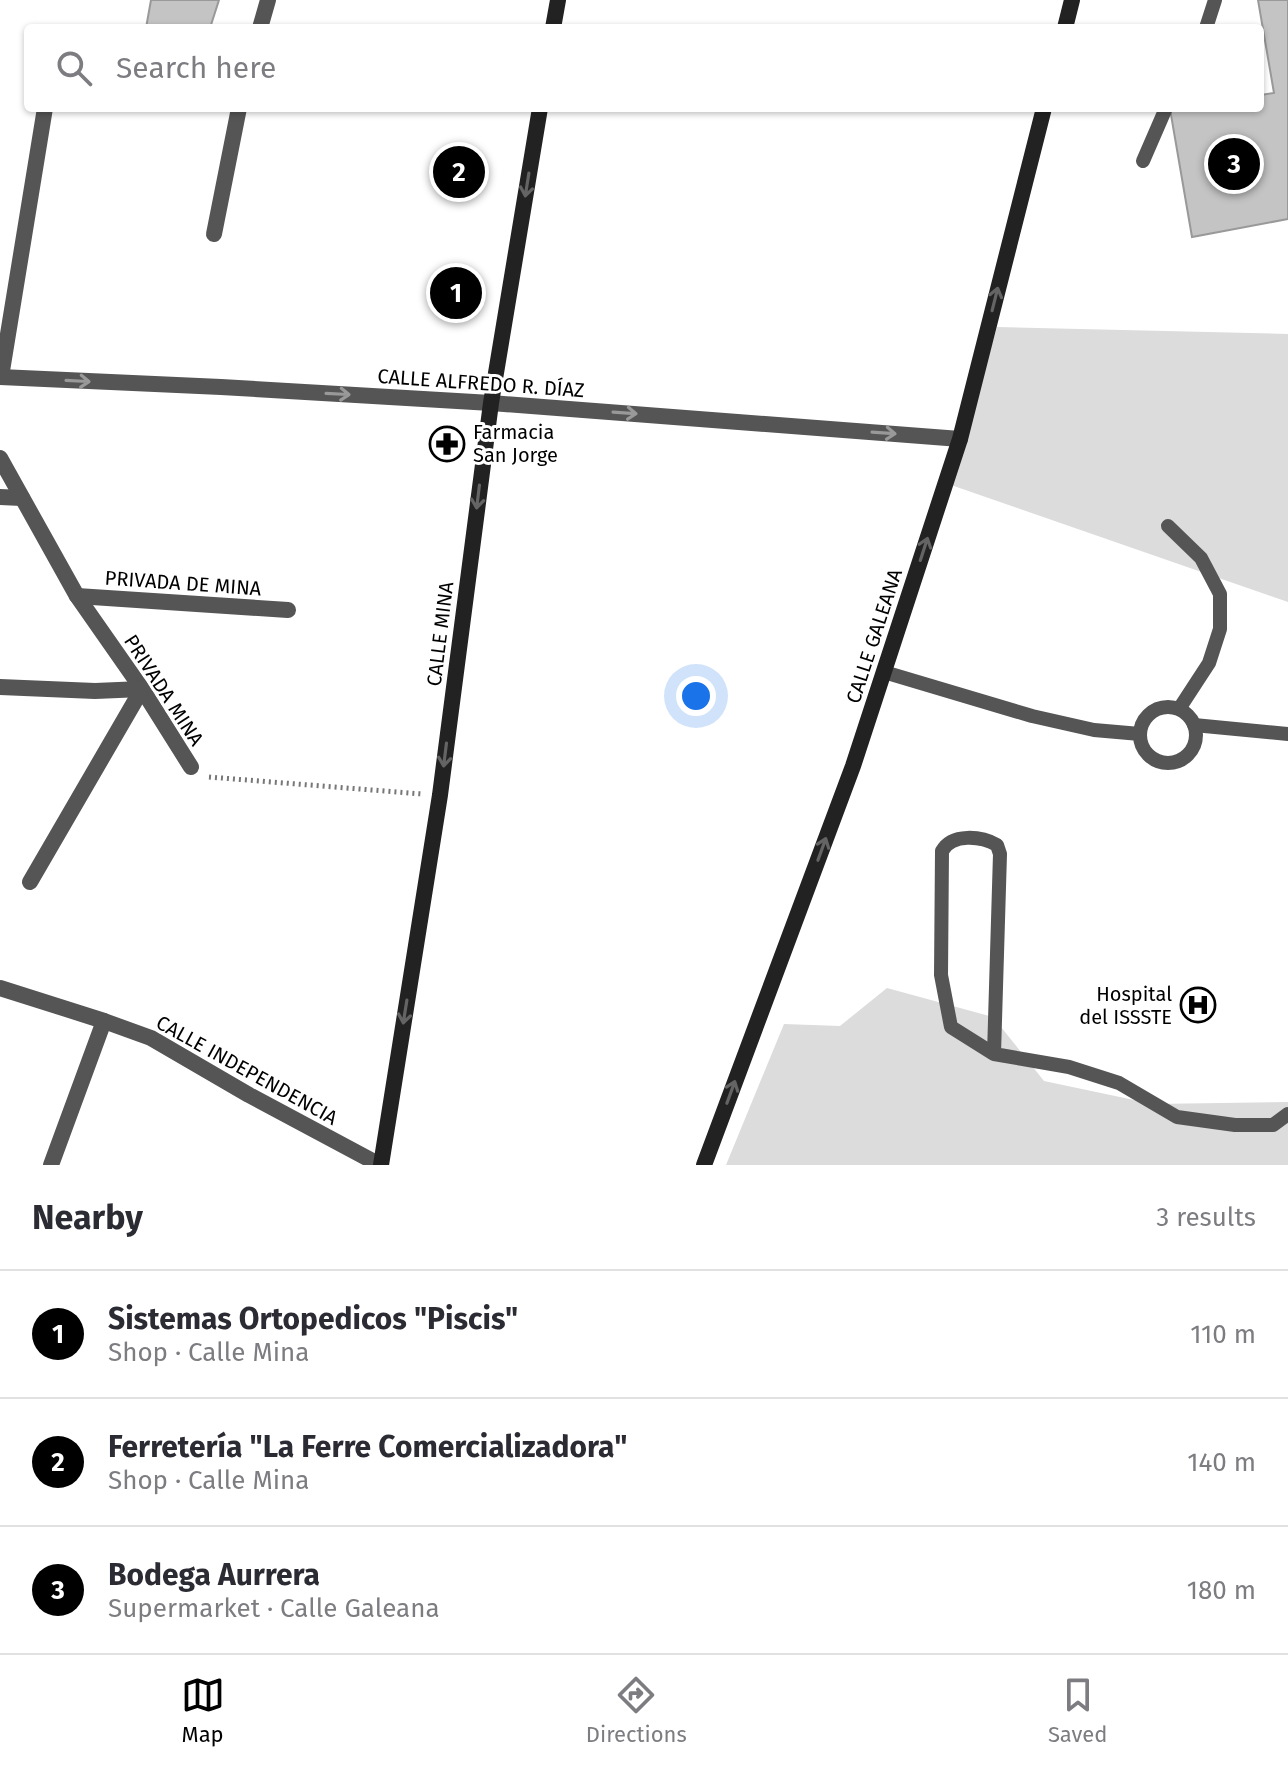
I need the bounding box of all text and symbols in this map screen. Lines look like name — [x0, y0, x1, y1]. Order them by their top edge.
search box — [24, 24, 1264, 112]
icon: search — [52, 46, 96, 90]
text: Search here — [116, 50, 276, 86]
pin: 3 — [1208, 134, 1260, 194]
pin: 2 — [433, 142, 485, 202]
one-way arrow — [519, 172, 534, 197]
pin: 1 — [430, 263, 482, 323]
one-way arrow — [989, 287, 1004, 313]
street label: CALLE ALFREDO R. DÍAZ — [377, 364, 585, 402]
one-way arrow — [64, 374, 91, 389]
one-way arrow — [324, 387, 351, 402]
one-way arrow — [611, 406, 638, 421]
place label: Farmacia San Jorge — [473, 420, 558, 467]
pharmacy icon: Farmacia San Jorge — [428, 425, 466, 463]
one-way arrow — [870, 426, 897, 441]
one-way arrow — [471, 483, 486, 510]
one-way arrow — [917, 537, 932, 562]
street label: CALLE GALEANA — [841, 565, 907, 706]
street label: PRIVADA DE MINA — [104, 566, 263, 600]
street label: CALLE MINA — [422, 580, 458, 688]
street label: PRIVADA MINA — [119, 630, 209, 751]
your location — [676, 676, 716, 716]
one-way arrow — [437, 742, 452, 767]
one-way arrow — [816, 837, 830, 861]
place label: Hospital del ISSSTE — [1079, 982, 1172, 1029]
hospital icon: Hospital del ISSSTE — [1179, 986, 1217, 1024]
one-way arrow — [397, 999, 412, 1024]
street label: CALLE INDEPENDENCIA — [152, 1010, 342, 1130]
one-way arrow — [725, 1080, 740, 1105]
text: Nearby — [32, 1197, 143, 1238]
text: 3 results — [1156, 1202, 1256, 1233]
text: Sistemas Ortopedicos "Piscis" — [108, 1301, 518, 1337]
text: 1 — [52, 1319, 64, 1350]
text: 110 m — [1190, 1319, 1256, 1350]
text: Shop · Calle Mina — [108, 1337, 309, 1368]
text: Ferretería "La Ferre Comercializadora" — [108, 1429, 627, 1465]
text: 2 — [51, 1447, 65, 1478]
text: 140 m — [1187, 1447, 1256, 1478]
text: Shop · Calle Mina — [108, 1465, 309, 1496]
text: Bodega Aurrera — [108, 1557, 320, 1593]
text: 3 — [51, 1575, 65, 1606]
text: 180 m — [1187, 1575, 1256, 1606]
text: Supermarket · Calle Galeana — [108, 1593, 440, 1624]
tab: Map — [181, 1673, 225, 1748]
tab: Directions — [586, 1673, 687, 1748]
tab: Saved — [1048, 1673, 1107, 1748]

